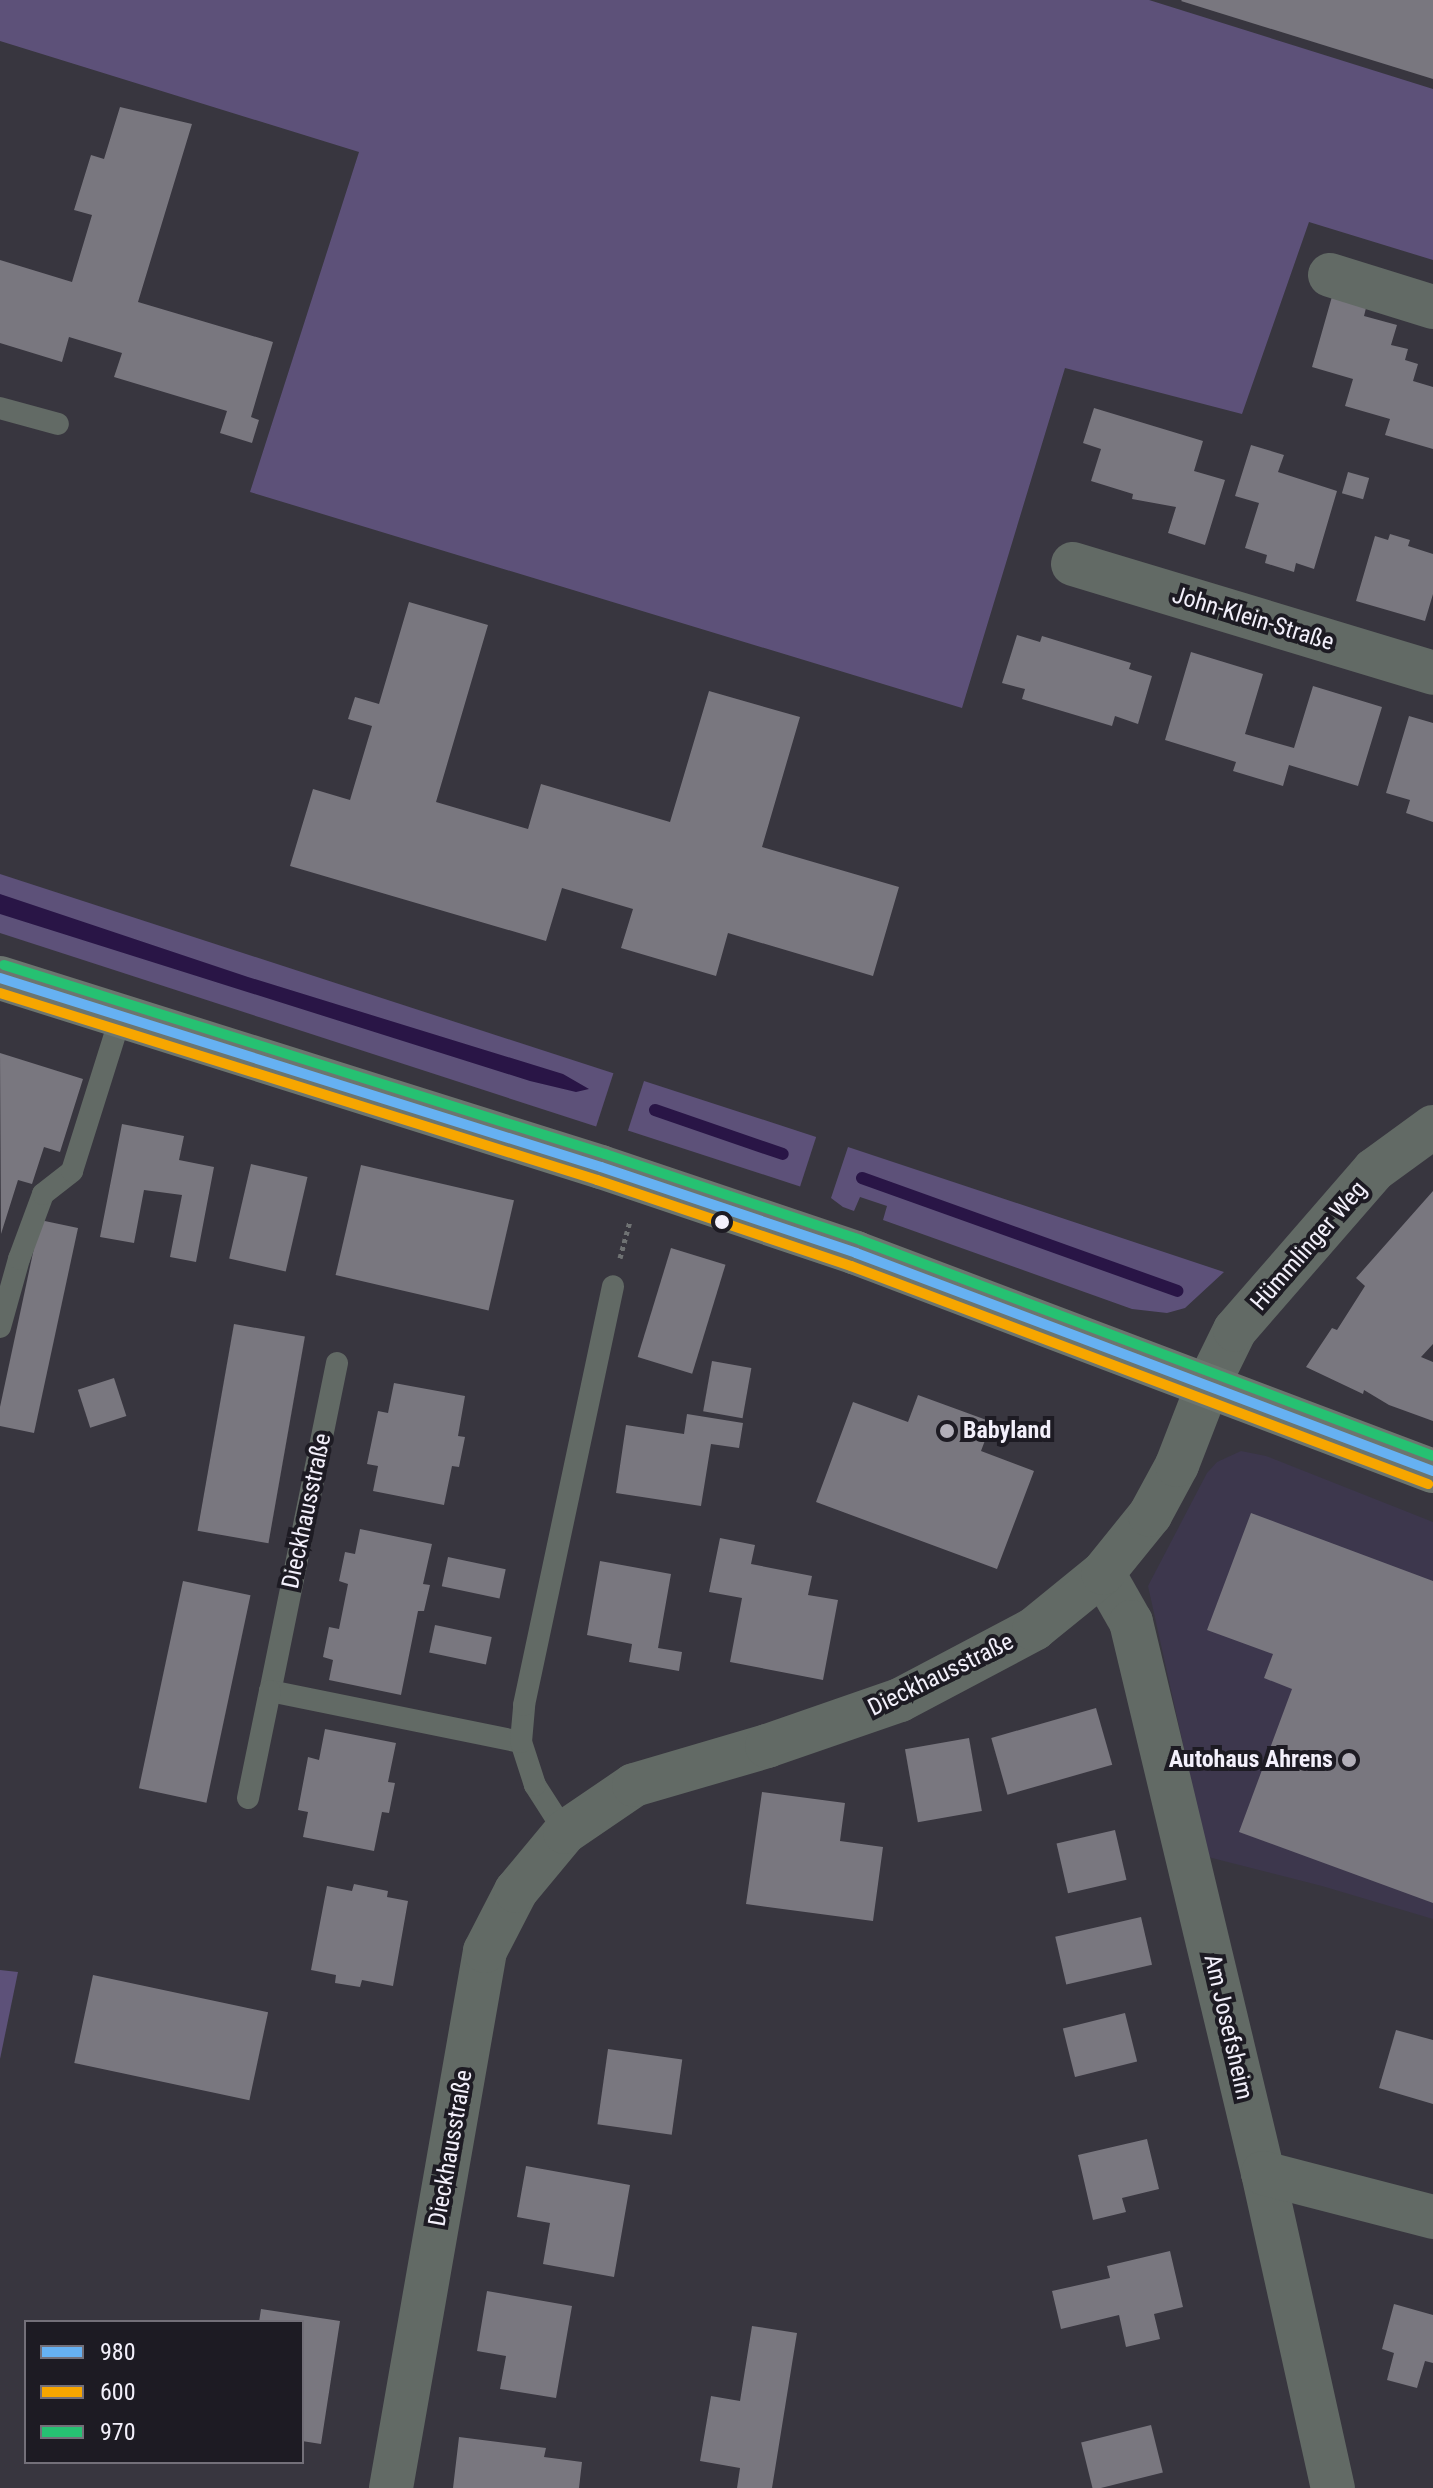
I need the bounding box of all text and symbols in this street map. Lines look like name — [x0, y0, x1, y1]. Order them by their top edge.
street label: John-Klein-Straße — [1169, 581, 1337, 657]
street label: Hümmlinger Weg — [1245, 1175, 1373, 1317]
unlabelled marker — [714, 1214, 730, 1230]
place label: Babyland — [963, 1417, 1051, 1445]
marker: Babyland — [938, 1422, 956, 1440]
street label: Dieckhausstraße — [276, 1431, 338, 1591]
street label: Dieckhausstraße — [864, 1627, 1018, 1723]
place label: Autohaus Ahrens — [1169, 1746, 1333, 1774]
marker: Autohaus Ahrens — [1340, 1751, 1358, 1769]
street label: Am Josefsheim — [1197, 1952, 1259, 2102]
street label: Dieckhausstraße — [423, 2068, 479, 2228]
legend — [24, 2320, 304, 2464]
text: 980 — [100, 2338, 136, 2366]
text: 600 — [100, 2378, 136, 2406]
text: 970 — [100, 2418, 136, 2446]

